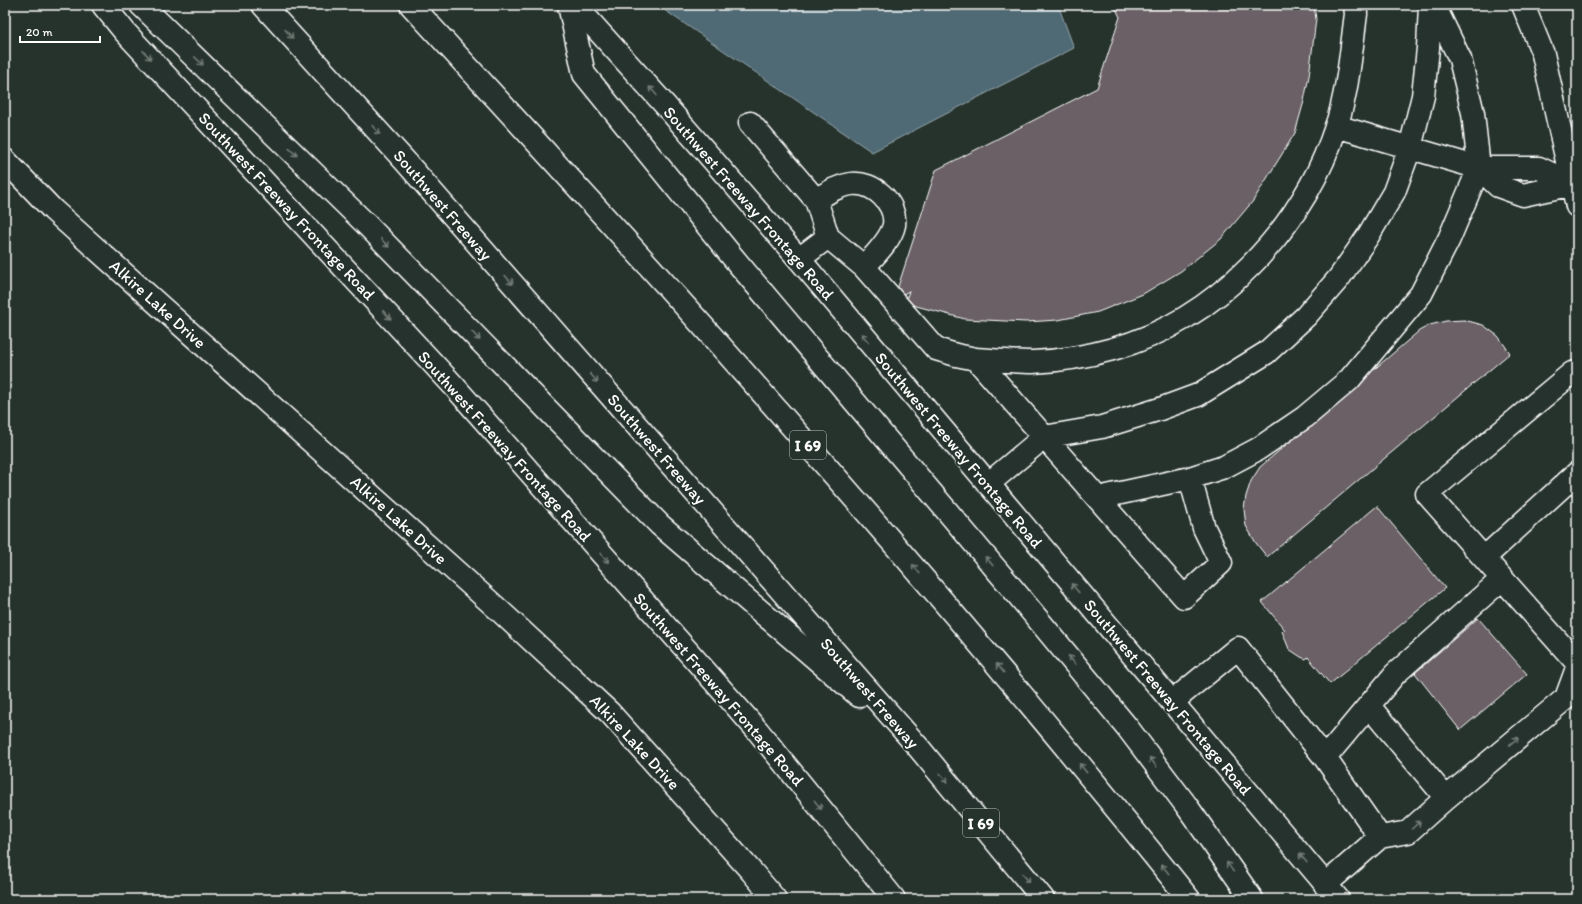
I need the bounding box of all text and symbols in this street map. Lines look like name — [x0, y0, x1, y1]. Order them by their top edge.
scale bar — [20, 18, 100, 44]
text: 20 m — [26, 25, 53, 39]
one-way arrow — [284, 29, 294, 39]
one-way arrow — [142, 50, 152, 60]
one-way arrow — [194, 57, 204, 66]
one-way arrow — [648, 86, 657, 97]
street label: Southwest Freeway Frontage Road — [659, 102, 839, 304]
street label: Southwest Freeway Frontage Road — [194, 108, 380, 305]
one-way arrow — [372, 125, 381, 135]
street label: Southwest Freeway — [389, 146, 497, 264]
one-way arrow — [288, 147, 298, 157]
one-way arrow — [380, 238, 390, 248]
street label: Alkire Lake Drive — [106, 255, 210, 353]
one-way arrow — [504, 274, 513, 285]
one-way arrow — [383, 310, 392, 320]
one-way arrow — [471, 331, 481, 341]
one-way arrow — [861, 333, 870, 344]
street label: Southwest Freeway Frontage Road — [414, 346, 596, 546]
street label: Southwest Freeway Frontage Road — [871, 348, 1047, 553]
one-way arrow — [590, 372, 599, 383]
street label: Southwest Freeway — [603, 390, 711, 508]
road number: I 69 — [790, 431, 826, 459]
street label: Alkire Lake Drive — [347, 471, 451, 569]
one-way arrow — [600, 552, 609, 562]
one-way arrow — [984, 555, 993, 566]
one-way arrow — [911, 563, 920, 574]
one-way arrow — [1071, 582, 1080, 593]
street label: Southwest Freeway Frontage Road — [629, 588, 809, 790]
street label: Southwest Freeway Frontage Road — [1080, 595, 1256, 800]
street label: Southwest Freeway — [816, 634, 924, 752]
one-way arrow — [1068, 655, 1076, 666]
one-way arrow — [995, 662, 1004, 673]
street label: Alkire Lake Drive — [586, 690, 684, 794]
one-way arrow — [1509, 737, 1520, 745]
one-way arrow — [1149, 757, 1157, 768]
one-way arrow — [1078, 762, 1087, 773]
one-way arrow — [939, 773, 948, 783]
one-way arrow — [813, 799, 822, 810]
road number: I 69 — [963, 809, 999, 837]
one-way arrow — [1410, 821, 1421, 830]
one-way arrow — [1299, 853, 1308, 864]
one-way arrow — [1226, 862, 1234, 873]
one-way arrow — [1160, 863, 1169, 874]
one-way arrow — [1022, 873, 1031, 884]

